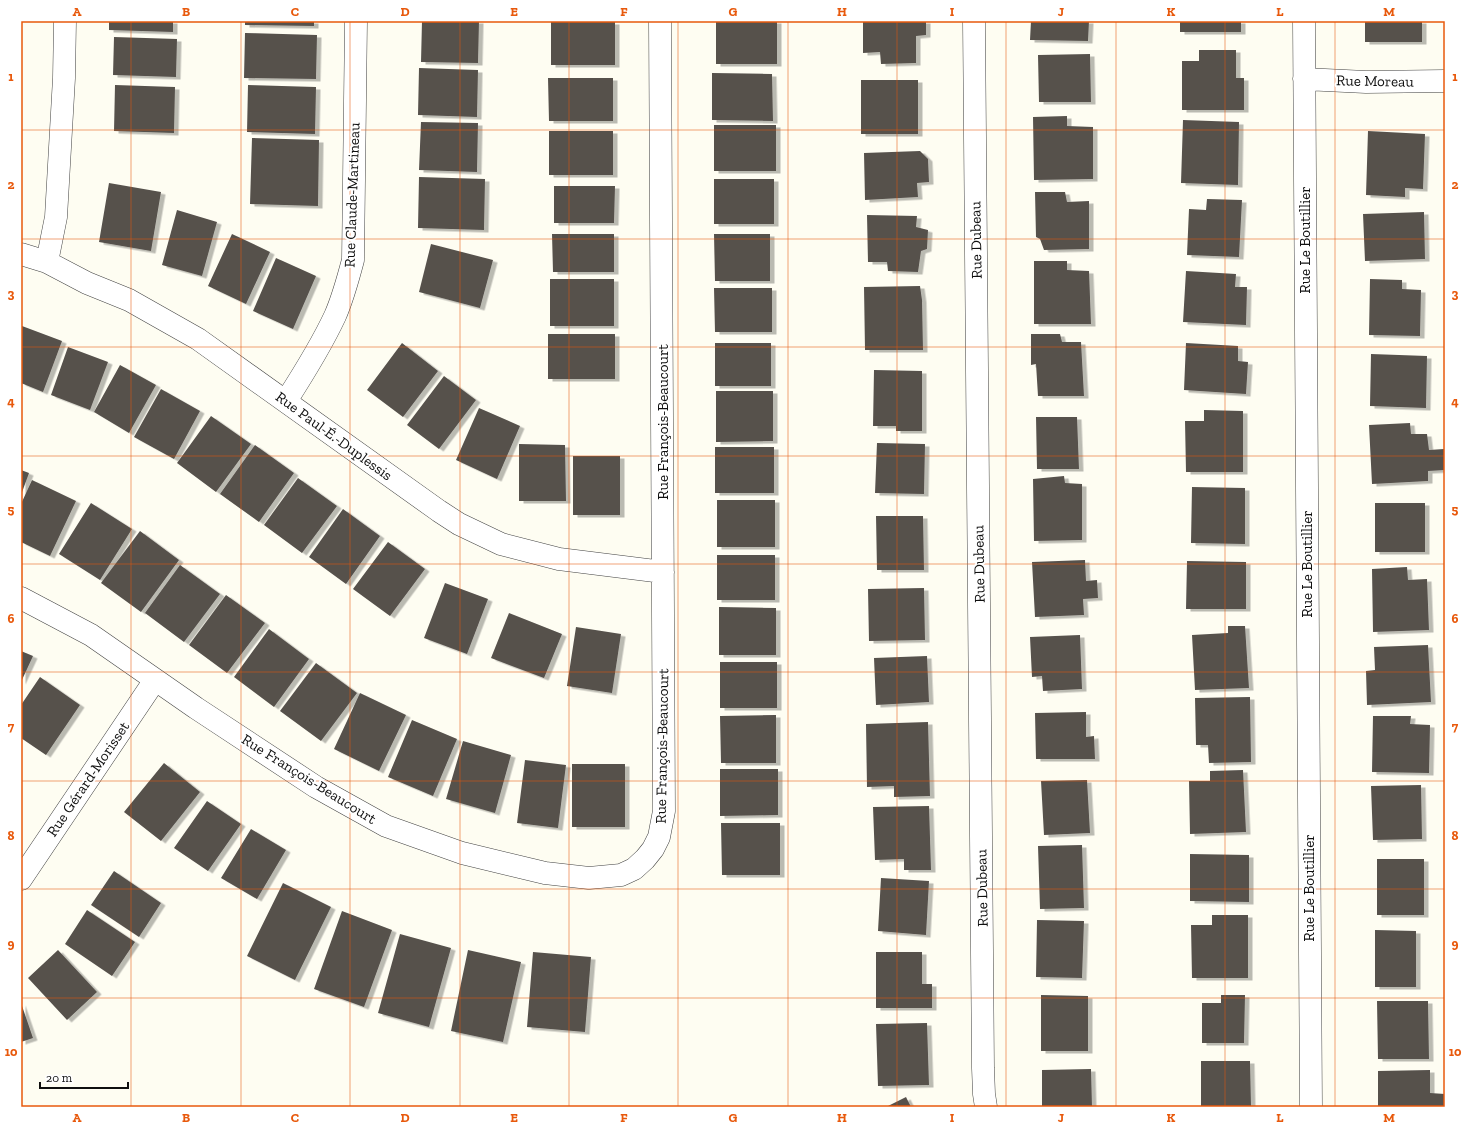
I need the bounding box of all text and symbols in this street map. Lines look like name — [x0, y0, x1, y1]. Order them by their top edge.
text: A — [73, 4, 82, 19]
text: B — [182, 4, 190, 19]
text: C — [291, 4, 299, 19]
text: D — [400, 4, 410, 19]
text: E — [510, 4, 518, 19]
text: F — [620, 4, 628, 19]
text: G — [729, 4, 738, 19]
text: H — [837, 4, 847, 19]
text: I — [950, 4, 955, 19]
text: J — [1058, 4, 1064, 19]
text: K — [1167, 4, 1176, 19]
text: L — [1276, 4, 1284, 19]
text: M — [1383, 4, 1395, 19]
text: 1 — [8, 69, 14, 84]
text: 1 — [1452, 69, 1458, 84]
street label: Rue Moreau — [1336, 71, 1415, 91]
street label: Rue Claude-Martineau — [340, 122, 364, 268]
text: 2 — [8, 177, 15, 192]
text: 2 — [1452, 177, 1459, 192]
street label: Rue Le Boutillier — [1296, 186, 1314, 294]
street label: Rue Dubeau — [966, 200, 986, 279]
text: 3 — [8, 286, 15, 301]
text: 3 — [1452, 286, 1459, 301]
street label: Rue François-Beaucourt — [654, 344, 672, 500]
street label: Rue Paul-É.-Duplessis — [272, 388, 396, 484]
text: 4 — [7, 394, 15, 409]
text: 4 — [1451, 394, 1459, 409]
text: 5 — [8, 502, 15, 517]
text: 5 — [1452, 502, 1459, 517]
street label: Rue Le Boutillier — [1298, 510, 1316, 618]
street label: Rue Dubeau — [969, 524, 989, 603]
text: 6 — [8, 611, 15, 626]
text: 6 — [1452, 611, 1459, 626]
street label: Rue François-Beaucourt — [652, 668, 672, 824]
street label: Rue Gérard-Morisset — [43, 718, 133, 840]
text: 7 — [8, 719, 15, 734]
text: 7 — [1452, 719, 1459, 734]
street label: Rue François-Beaucourt — [238, 730, 380, 828]
text: 8 — [7, 828, 15, 843]
text: 8 — [1451, 828, 1459, 843]
street label: Rue Le Boutillier — [1300, 834, 1318, 942]
street label: Rue Dubeau — [972, 848, 992, 927]
text: 9 — [8, 936, 15, 951]
text: 9 — [1452, 936, 1459, 951]
text: 10 — [5, 1044, 18, 1059]
text: 10 — [1449, 1044, 1462, 1059]
scale bar — [40, 1064, 128, 1090]
text: 20 m — [46, 1071, 73, 1085]
text: A — [73, 1110, 82, 1125]
text: B — [182, 1110, 190, 1125]
text: C — [291, 1110, 299, 1125]
text: D — [400, 1110, 410, 1125]
text: E — [510, 1110, 518, 1125]
text: F — [620, 1110, 628, 1125]
text: G — [729, 1110, 738, 1125]
text: H — [837, 1110, 847, 1125]
text: I — [950, 1110, 955, 1125]
text: J — [1058, 1110, 1064, 1125]
text: K — [1167, 1110, 1176, 1125]
text: L — [1276, 1110, 1284, 1125]
text: M — [1383, 1110, 1395, 1125]

